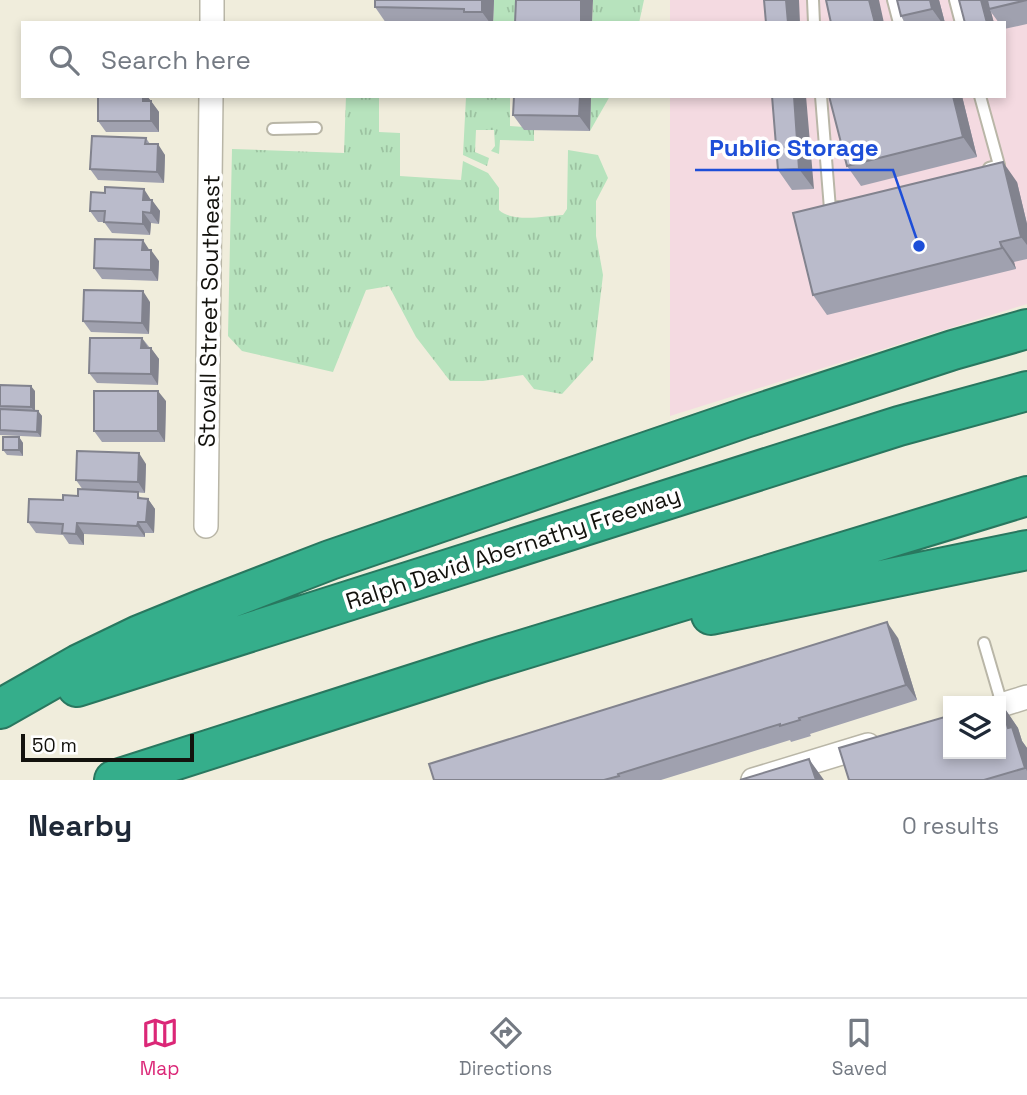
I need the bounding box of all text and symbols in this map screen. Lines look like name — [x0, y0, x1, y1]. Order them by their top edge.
search box — [21, 21, 1006, 98]
icon: search — [45, 41, 83, 79]
text: Search here — [101, 43, 251, 77]
callout: Public Storage — [695, 125, 893, 170]
text: Public Storage — [709, 132, 879, 163]
street label: Stovall Street Southeast — [192, 174, 226, 448]
street label: Ralph David Abernathy Freeway — [342, 480, 684, 616]
map controls — [943, 696, 1006, 759]
button: layers — [943, 696, 1006, 759]
scale bar — [21, 731, 194, 763]
text: 50 m — [32, 733, 77, 758]
text: Nearby — [28, 806, 132, 845]
text: 0 results — [902, 811, 999, 841]
tab: Map — [140, 1014, 179, 1081]
tab: Directions — [459, 1014, 552, 1081]
tab: Saved — [832, 1014, 887, 1081]

